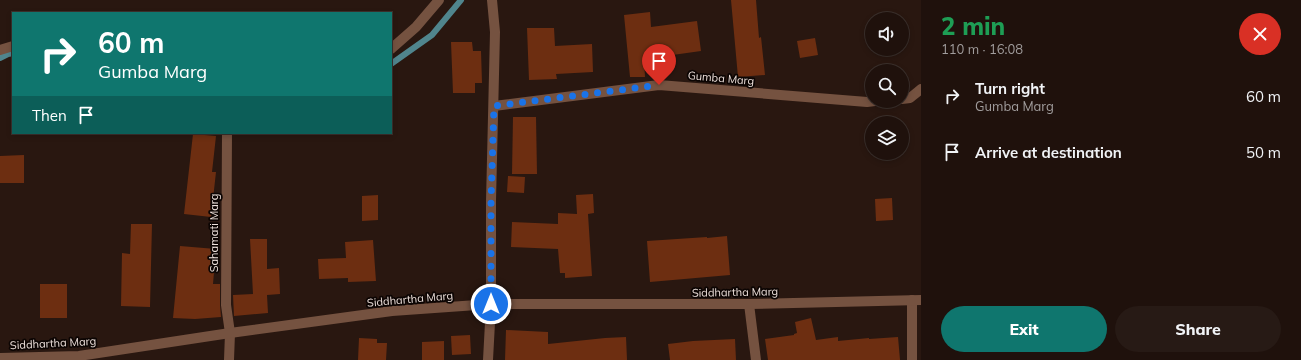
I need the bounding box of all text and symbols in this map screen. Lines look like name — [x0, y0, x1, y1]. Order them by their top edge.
text: 2 min — [941, 11, 1005, 41]
map controls — [865, 12, 909, 160]
button: sound — [865, 12, 909, 56]
button: close — [1239, 13, 1281, 55]
text: 60 m — [98, 25, 164, 60]
icon: right — [32, 28, 84, 80]
text: 110 m · 16:08 — [941, 41, 1023, 57]
pin — [642, 44, 676, 85]
icon: arrive — [648, 50, 670, 72]
text: Gumba Marg — [98, 60, 207, 83]
button: search — [865, 64, 909, 108]
street label: Gumba Marg — [687, 68, 755, 88]
text: Turn right — [975, 79, 1045, 98]
icon: right — [941, 85, 963, 107]
text: 60 m — [1246, 87, 1281, 106]
text: Gumba Marg — [975, 98, 1054, 114]
icon: arrive — [75, 104, 97, 126]
text: Then — [32, 106, 67, 125]
button: layers — [865, 116, 909, 160]
icon: arrive — [941, 141, 963, 163]
text: Arrive at destination — [975, 143, 1122, 162]
text: 50 m — [1246, 143, 1281, 162]
street label: Sahamati Marg — [207, 194, 221, 272]
position arrow — [470, 283, 512, 325]
street label: Siddhartha Marg — [692, 284, 778, 300]
street label: Siddhartha Marg — [366, 288, 454, 310]
button: Exit — [941, 306, 1107, 352]
button: Share — [1115, 306, 1281, 352]
street label: Siddhartha Marg — [10, 334, 96, 352]

